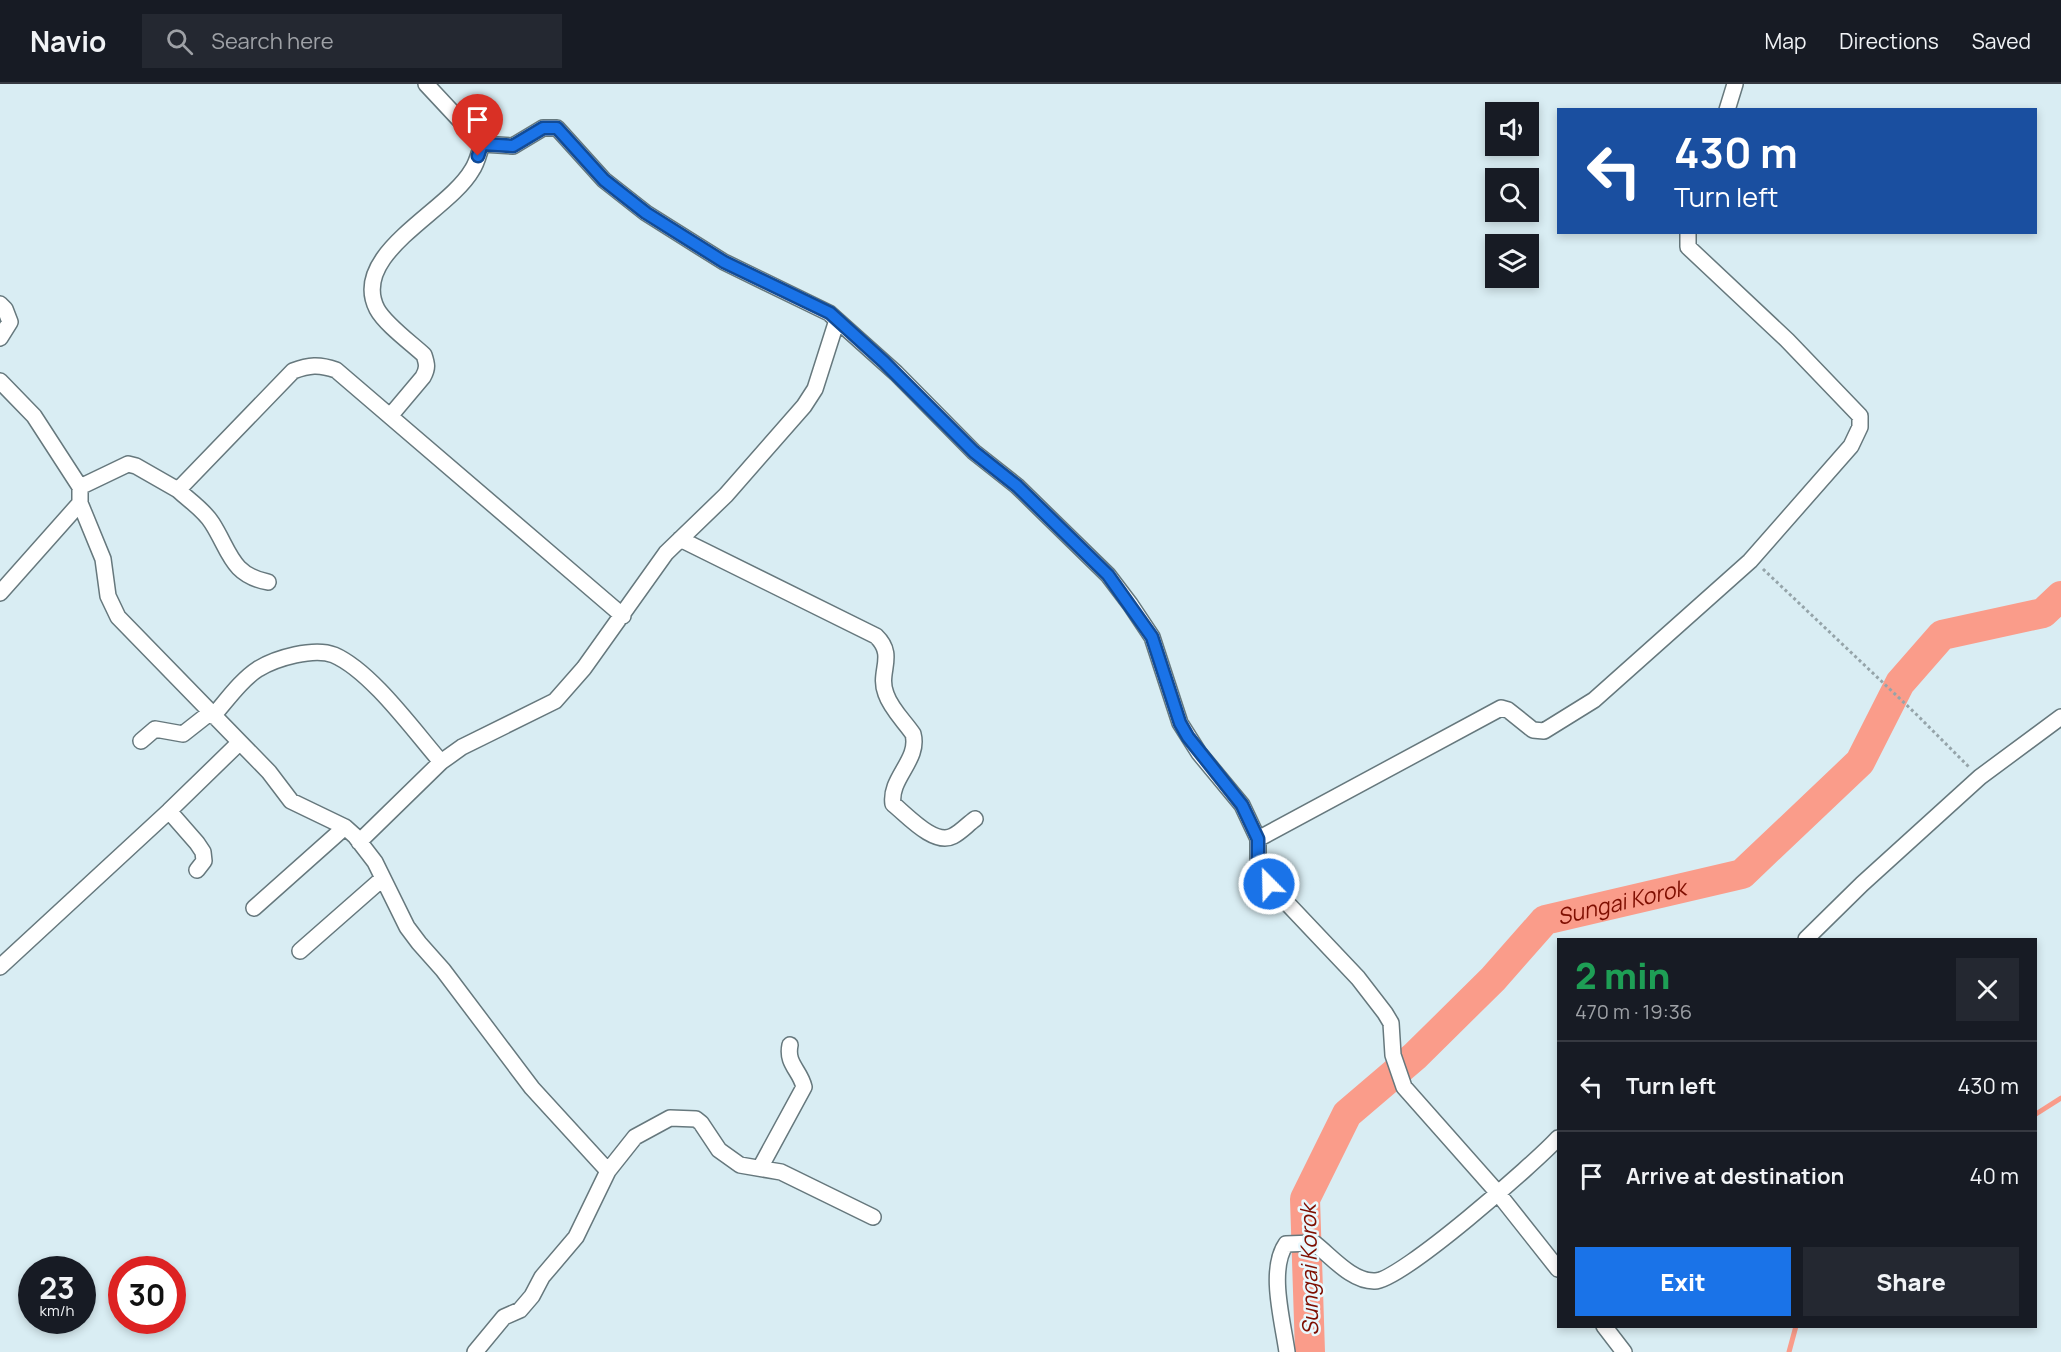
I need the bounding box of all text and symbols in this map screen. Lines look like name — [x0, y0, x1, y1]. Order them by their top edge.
search box — [142, 14, 562, 68]
text: Navio — [30, 22, 106, 60]
icon: search — [163, 25, 196, 58]
text: Search here — [211, 26, 334, 56]
text: Map — [1765, 27, 1806, 55]
text: Directions — [1839, 27, 1939, 55]
text: Saved — [1972, 27, 2031, 55]
pin — [452, 94, 503, 156]
map controls — [1485, 102, 1539, 288]
button: sound — [1485, 102, 1539, 156]
icon: arrive — [461, 103, 494, 136]
text: 430 m — [1674, 123, 1798, 181]
icon: left — [1575, 132, 1653, 210]
button: search — [1485, 168, 1539, 222]
text: Turn left — [1674, 178, 1778, 215]
button: layers — [1485, 234, 1539, 288]
position arrow — [1237, 852, 1301, 916]
water label: Sungai Korok — [1554, 872, 1692, 932]
text: 2 min — [1575, 951, 1670, 1000]
button: close — [1956, 958, 2019, 1021]
text: 470 m · 19:36 — [1575, 998, 1692, 1025]
icon: left — [1575, 1070, 1608, 1103]
text: Turn left — [1626, 1071, 1716, 1101]
text: 430 m — [1957, 1071, 2019, 1101]
icon: arrive — [1575, 1160, 1608, 1193]
text: Arrive at destination — [1626, 1161, 1844, 1191]
text: 40 m — [1970, 1161, 2019, 1191]
water label: Sungai Korok — [1293, 1201, 1325, 1336]
button: Exit — [1575, 1247, 1791, 1316]
button: Share — [1803, 1247, 2019, 1316]
speed limit sign: 30 — [108, 1256, 186, 1334]
text: 23 — [39, 1267, 75, 1308]
text: km/h — [40, 1300, 74, 1321]

